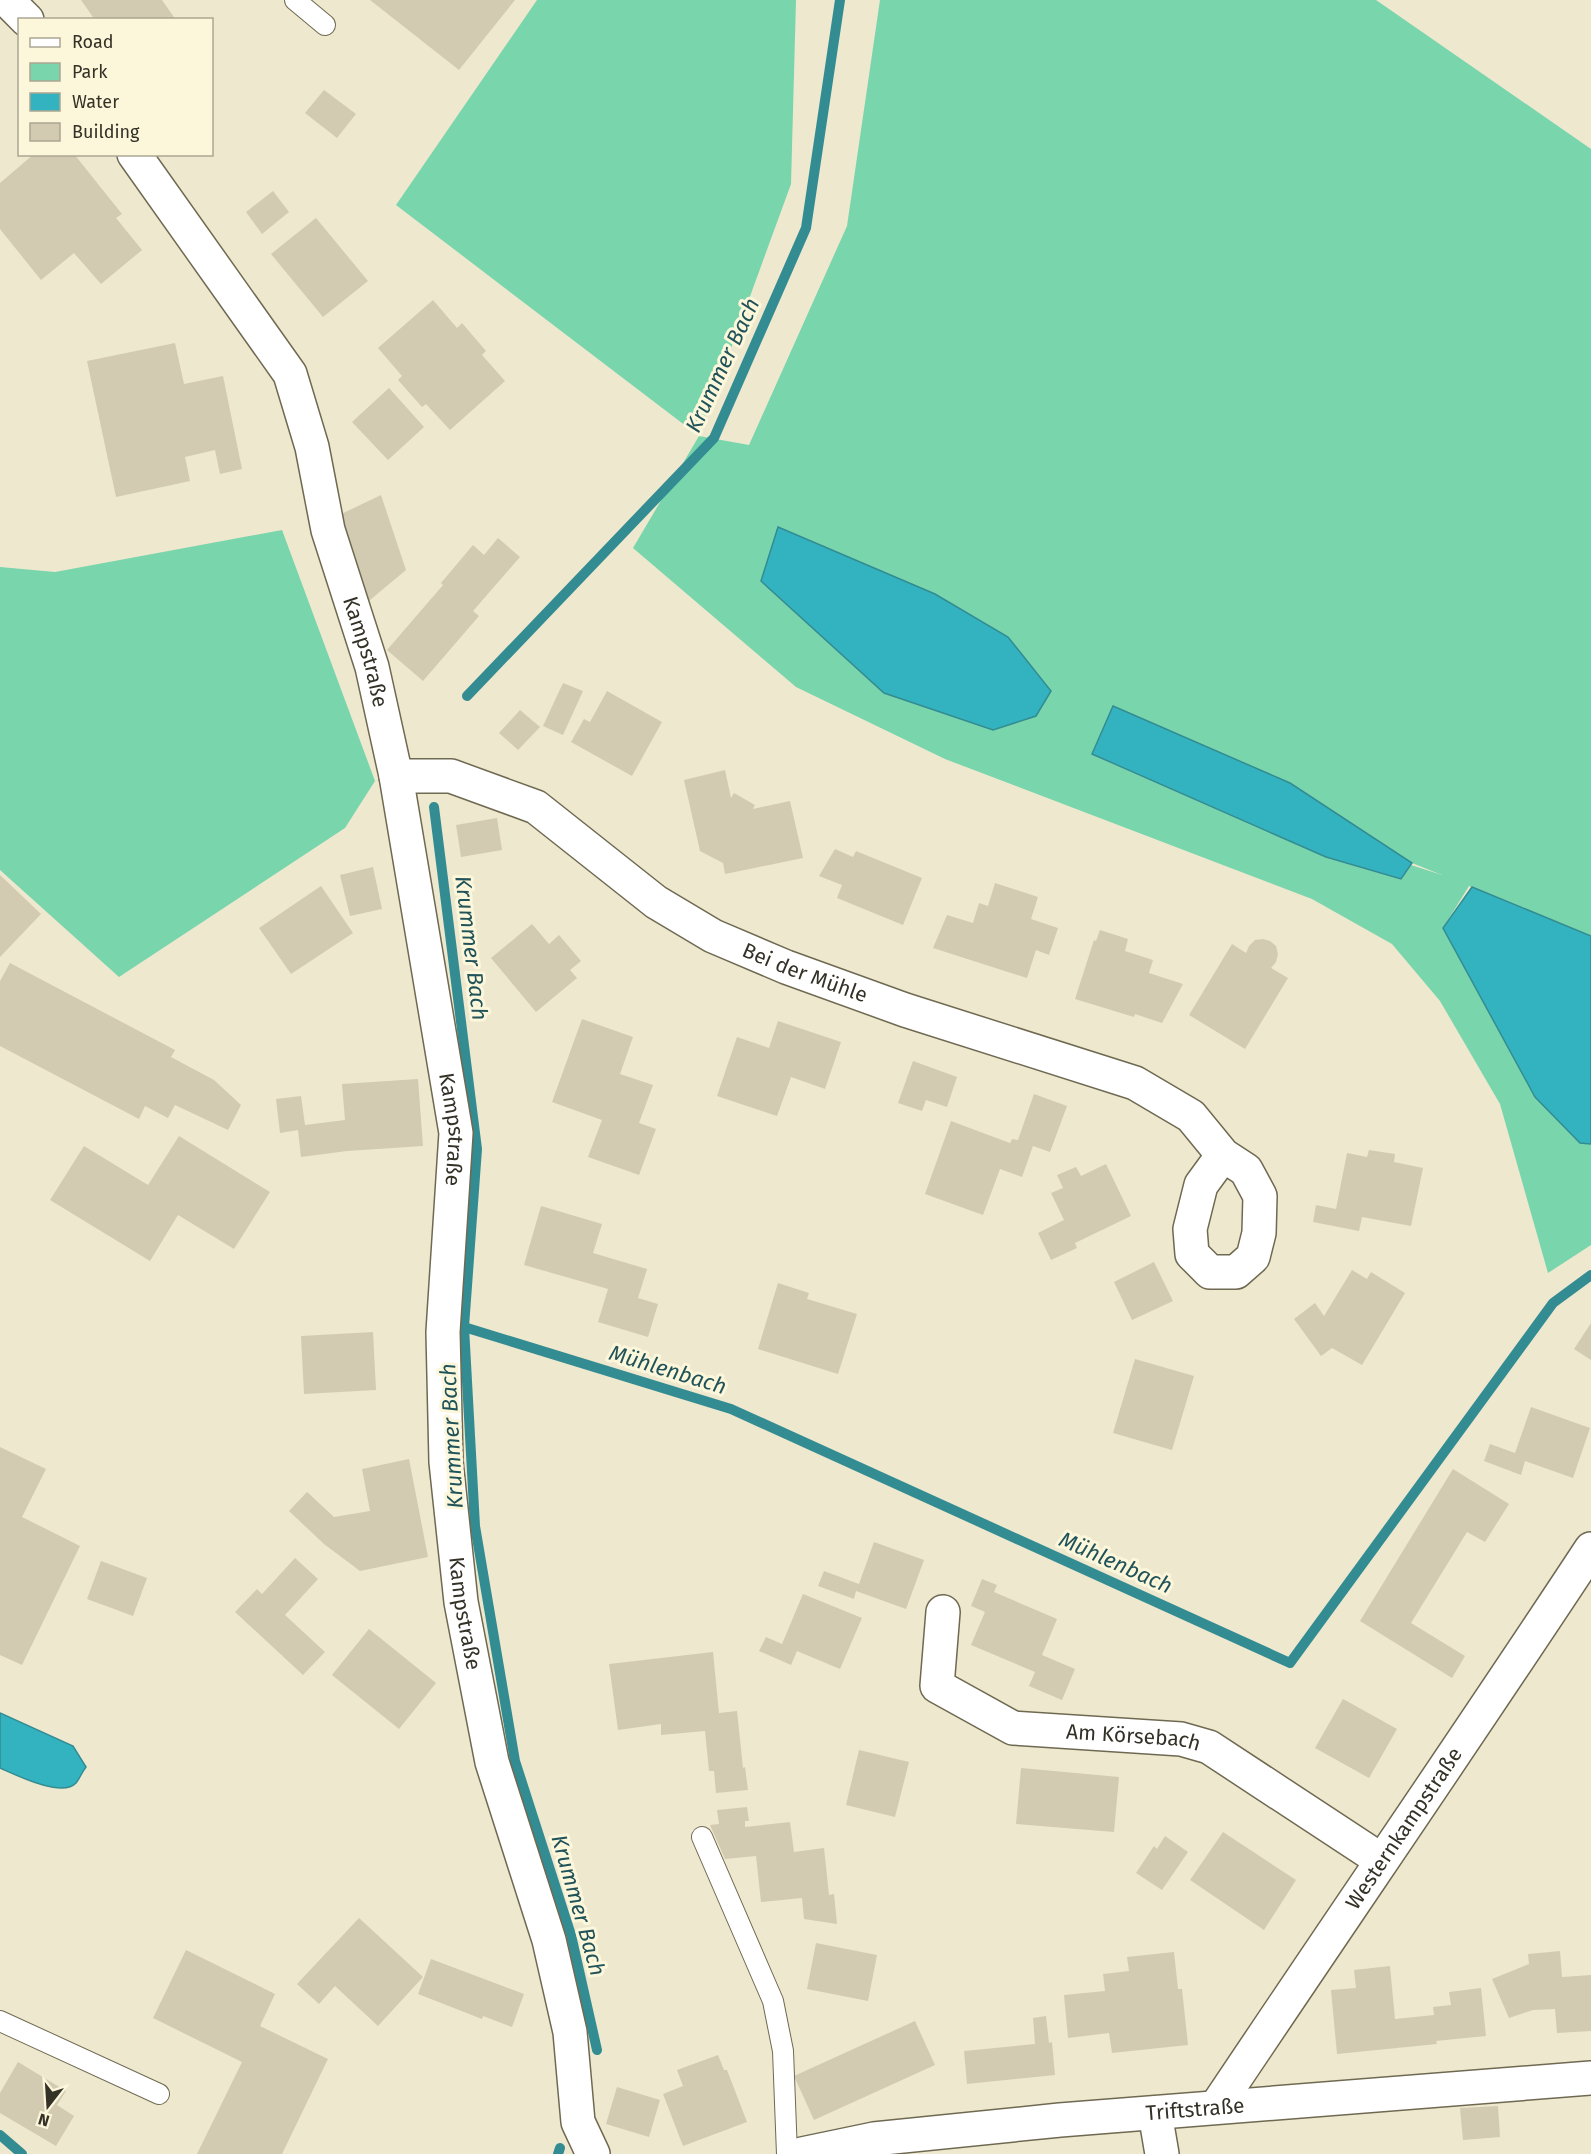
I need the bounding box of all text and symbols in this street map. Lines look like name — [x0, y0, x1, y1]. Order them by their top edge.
legend — [18, 18, 213, 156]
text: Road — [72, 31, 114, 53]
text: Park — [72, 61, 108, 83]
text: Water — [72, 91, 119, 113]
text: Building — [72, 121, 140, 143]
water label: Krummer Bach — [679, 294, 765, 437]
street label: Kampstraße — [337, 593, 393, 710]
water label: Krummer Bach — [449, 874, 494, 1022]
street label: Bei der Mühle — [738, 937, 871, 1008]
street label: Kampstraße — [433, 1071, 469, 1187]
water label: Mühlenbach — [606, 1339, 730, 1400]
water label: Krummer Bach — [434, 1363, 469, 1509]
water label: Mühlenbach — [1055, 1525, 1177, 1599]
street label: Kampstraße — [443, 1555, 487, 1672]
street label: Am Körsebach — [1065, 1719, 1204, 1757]
street label: Westernkampstraße — [1340, 1742, 1468, 1914]
water label: Krummer Bach — [545, 1831, 612, 1979]
north arrow — [18, 2076, 78, 2136]
street label: Triftstraße — [1145, 2092, 1245, 2126]
text: N — [36, 2109, 52, 2131]

